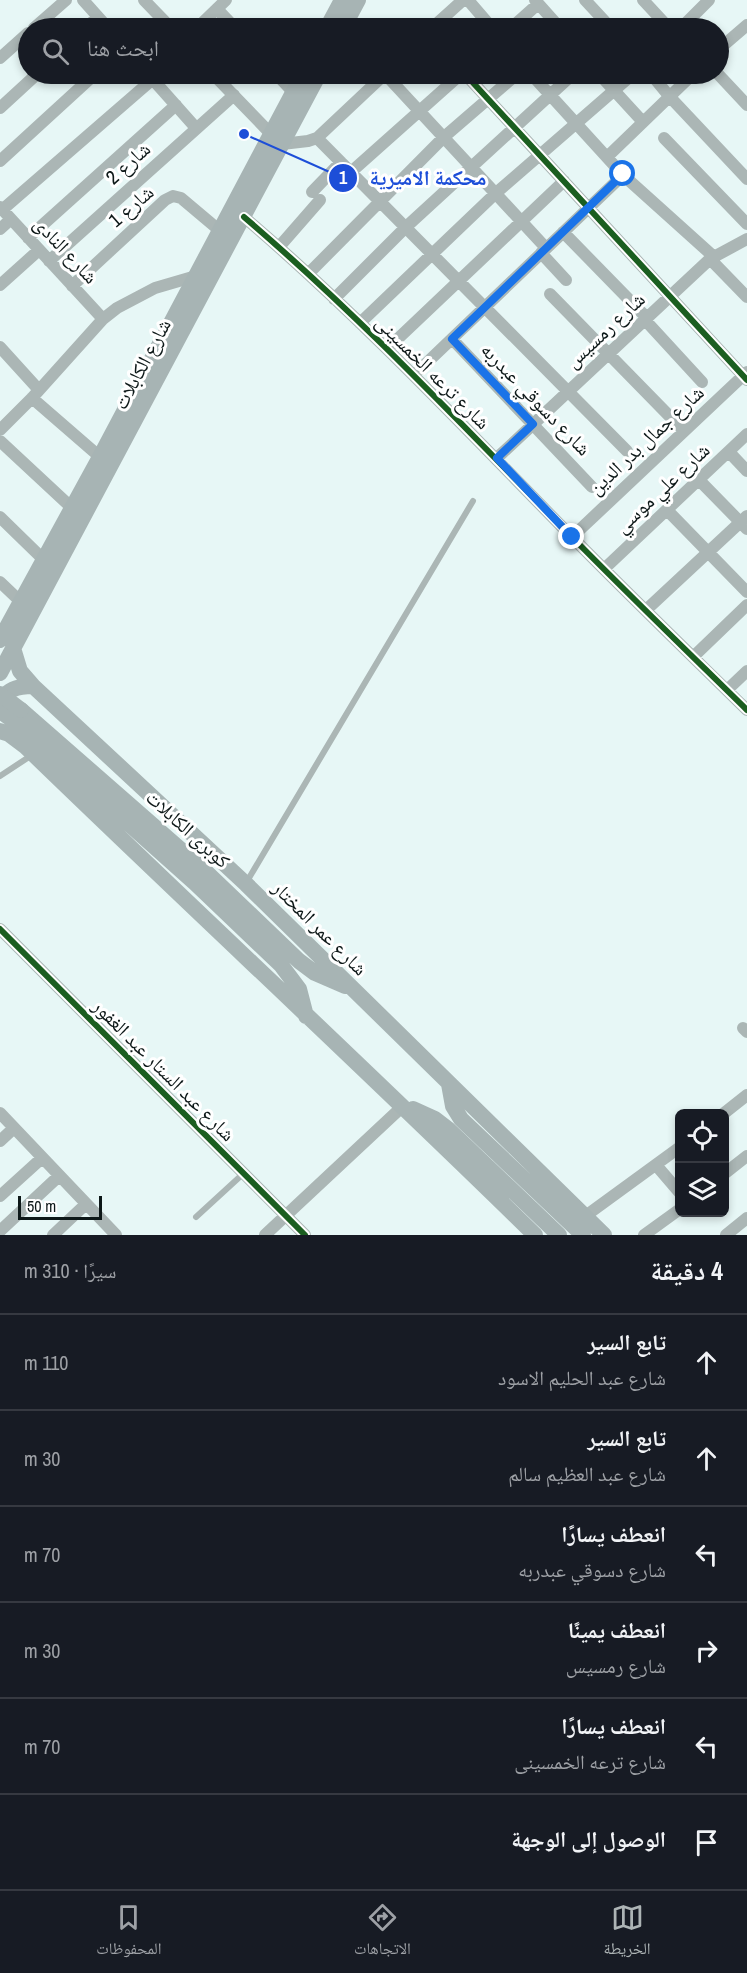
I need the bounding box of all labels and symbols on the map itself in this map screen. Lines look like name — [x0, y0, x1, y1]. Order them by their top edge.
street label: شارع 2 — [99, 135, 156, 190]
callout: محكمة الاميرية — [328, 158, 499, 197]
route start — [609, 160, 635, 186]
text: محكمة الاميرية — [370, 163, 487, 192]
text: 1 — [339, 165, 348, 190]
street label: شارع 1 — [102, 178, 159, 233]
street label: شارع النادى — [28, 210, 105, 289]
street label: شارع رمسيس — [559, 286, 651, 374]
street label: شارع ترعه الخمسينى — [370, 308, 497, 435]
street label: شارع الكابلات — [106, 314, 177, 414]
street label: شارع دسوقي عبدربه — [473, 336, 597, 463]
street label: شارع جمال بدر الدين — [582, 379, 709, 500]
street label: شارع علي موسي — [608, 436, 717, 541]
route end — [558, 523, 584, 549]
street label: كوبرى الكابلات — [140, 784, 236, 874]
street label: شارع عمر المختار — [266, 874, 374, 981]
street label: شارع عبد الستار عبد الغفور — [86, 992, 242, 1147]
scale bar — [18, 1193, 102, 1220]

